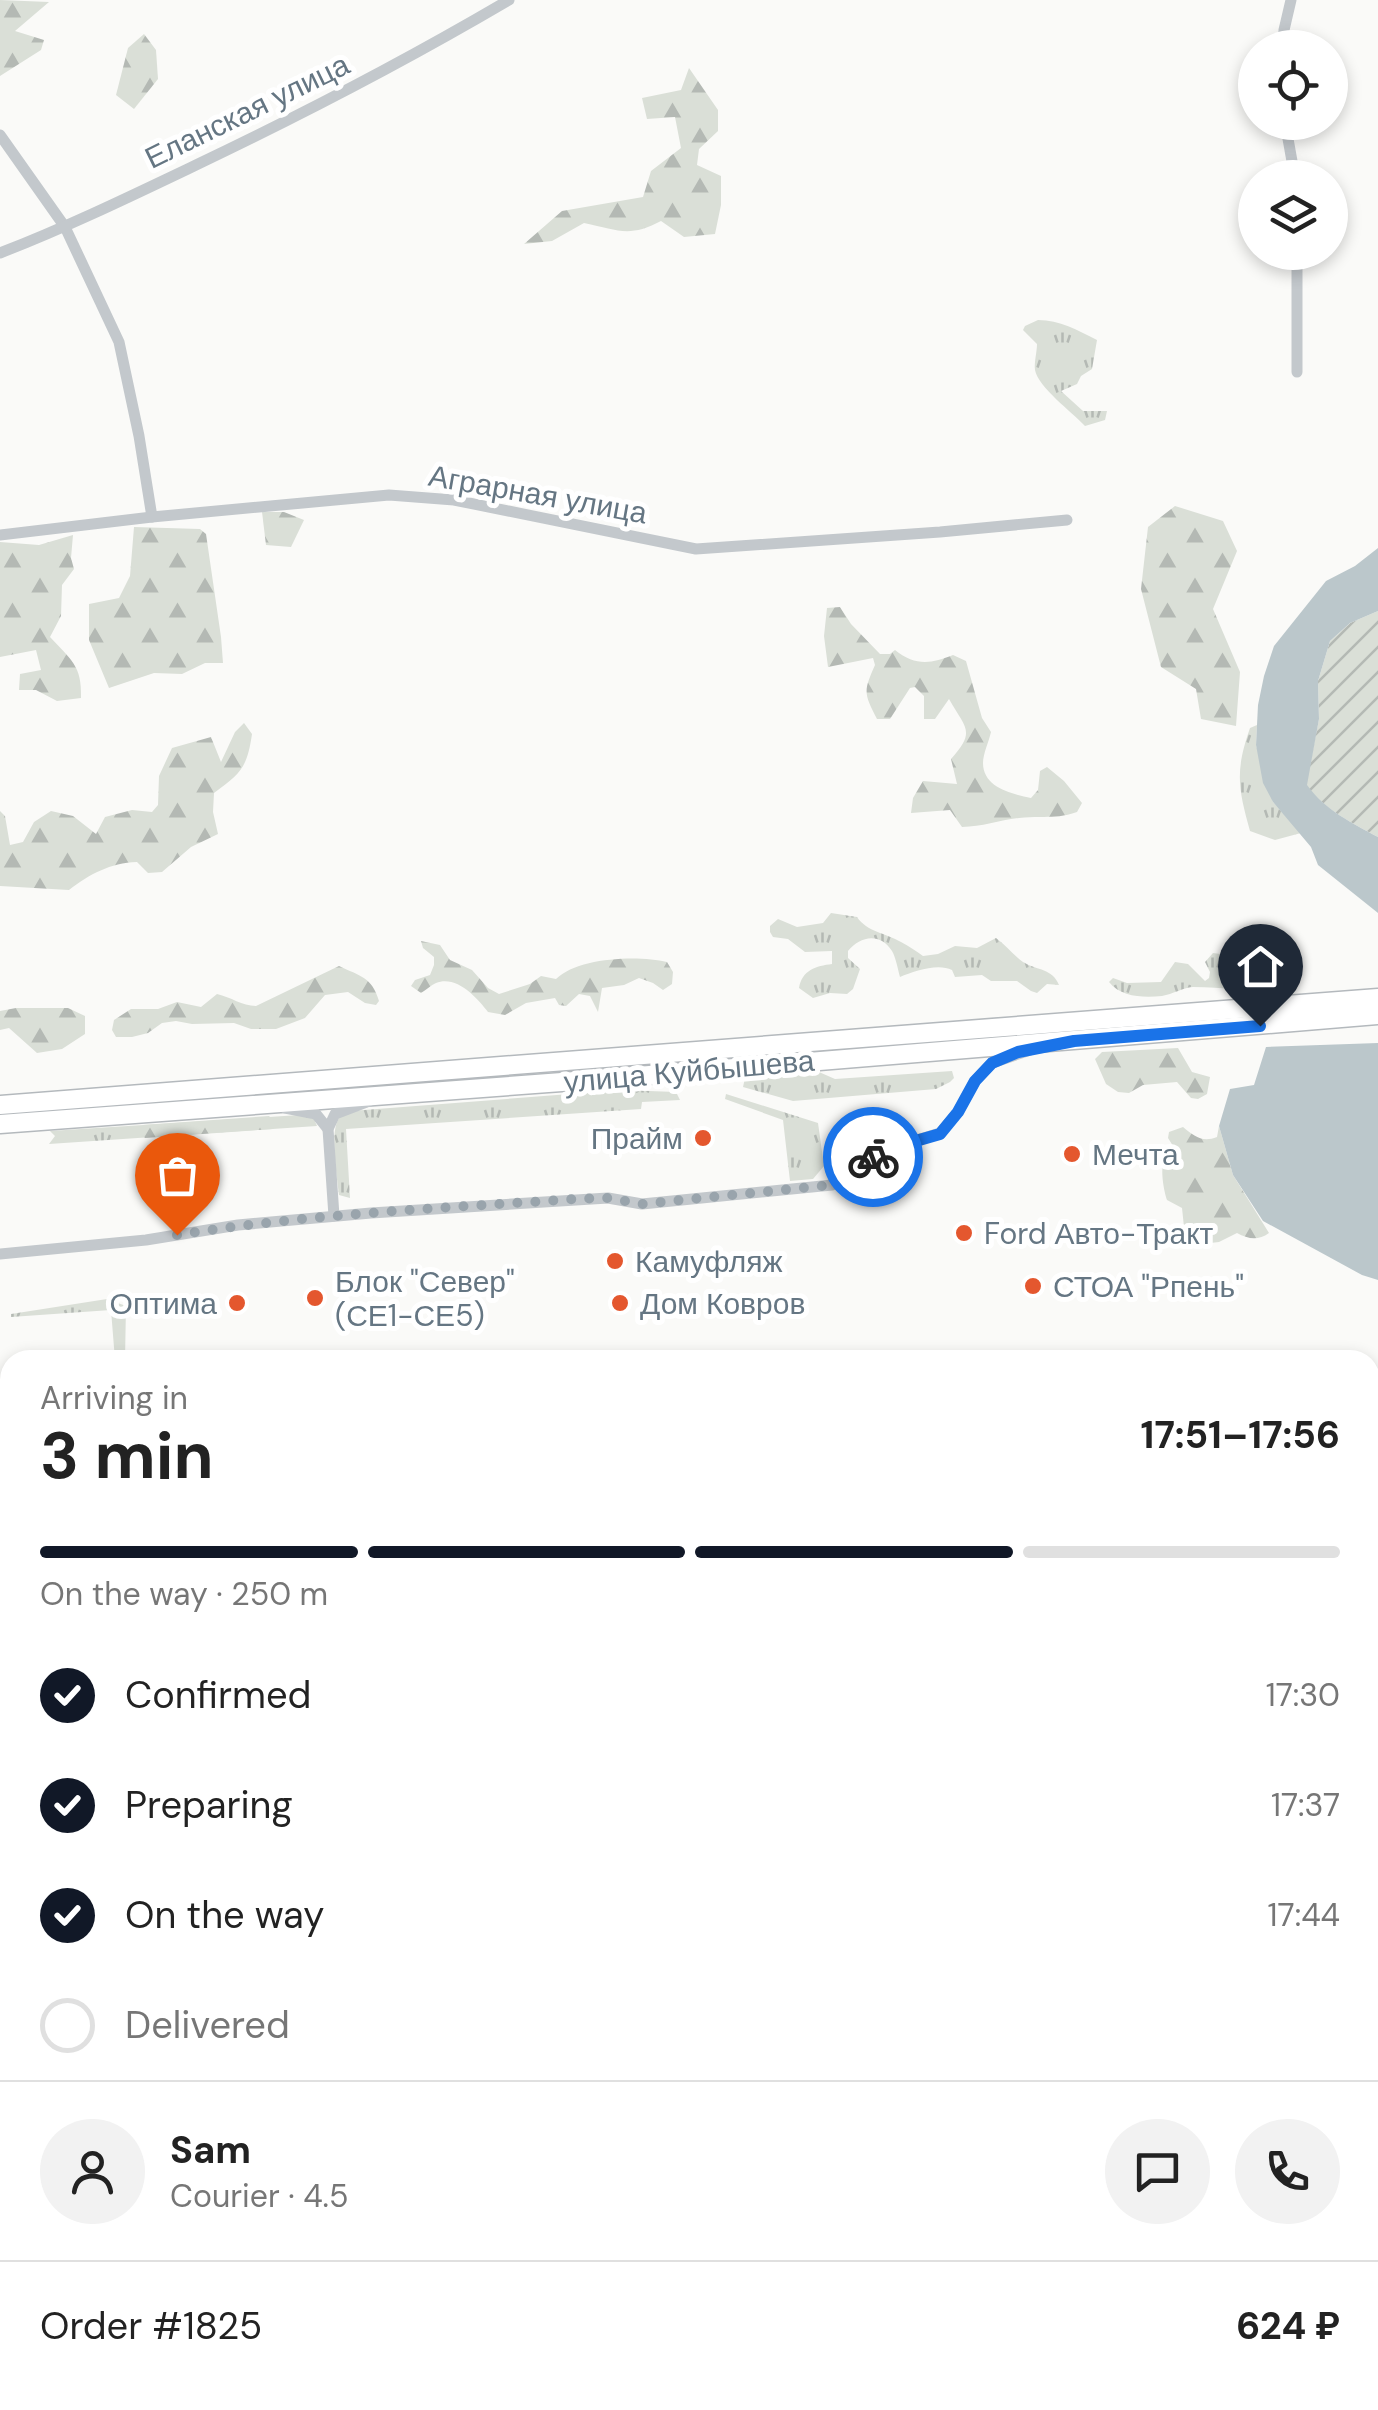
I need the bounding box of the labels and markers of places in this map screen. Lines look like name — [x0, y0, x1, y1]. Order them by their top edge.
pin — [1218, 924, 1303, 1027]
place label: Прайм — [591, 1119, 683, 1158]
marker: Прайм — [692, 1127, 714, 1149]
pin — [135, 1133, 220, 1236]
place label: Мечта — [1092, 1135, 1179, 1174]
marker: Мечта — [1061, 1143, 1083, 1165]
place label: Ford Авто-Тракт — [984, 1214, 1214, 1253]
marker: Ford Авто-Тракт — [953, 1222, 975, 1244]
place label: Камуфляж — [635, 1242, 783, 1281]
marker: Камуфляж — [604, 1250, 626, 1272]
place label: Блок "Север" (СЕ1-СЕ5) — [335, 1262, 515, 1335]
place label: СТОА "Рпень" — [1053, 1267, 1244, 1306]
marker: СТОА "Рпень" — [1022, 1275, 1044, 1297]
place label: Оптима — [110, 1284, 217, 1323]
place label: Дом Ковров — [640, 1284, 805, 1323]
marker: Блок "Север" (СЕ1-СЕ5) — [304, 1287, 326, 1309]
marker: Оптима — [226, 1292, 248, 1314]
marker: Дом Ковров — [609, 1292, 631, 1314]

